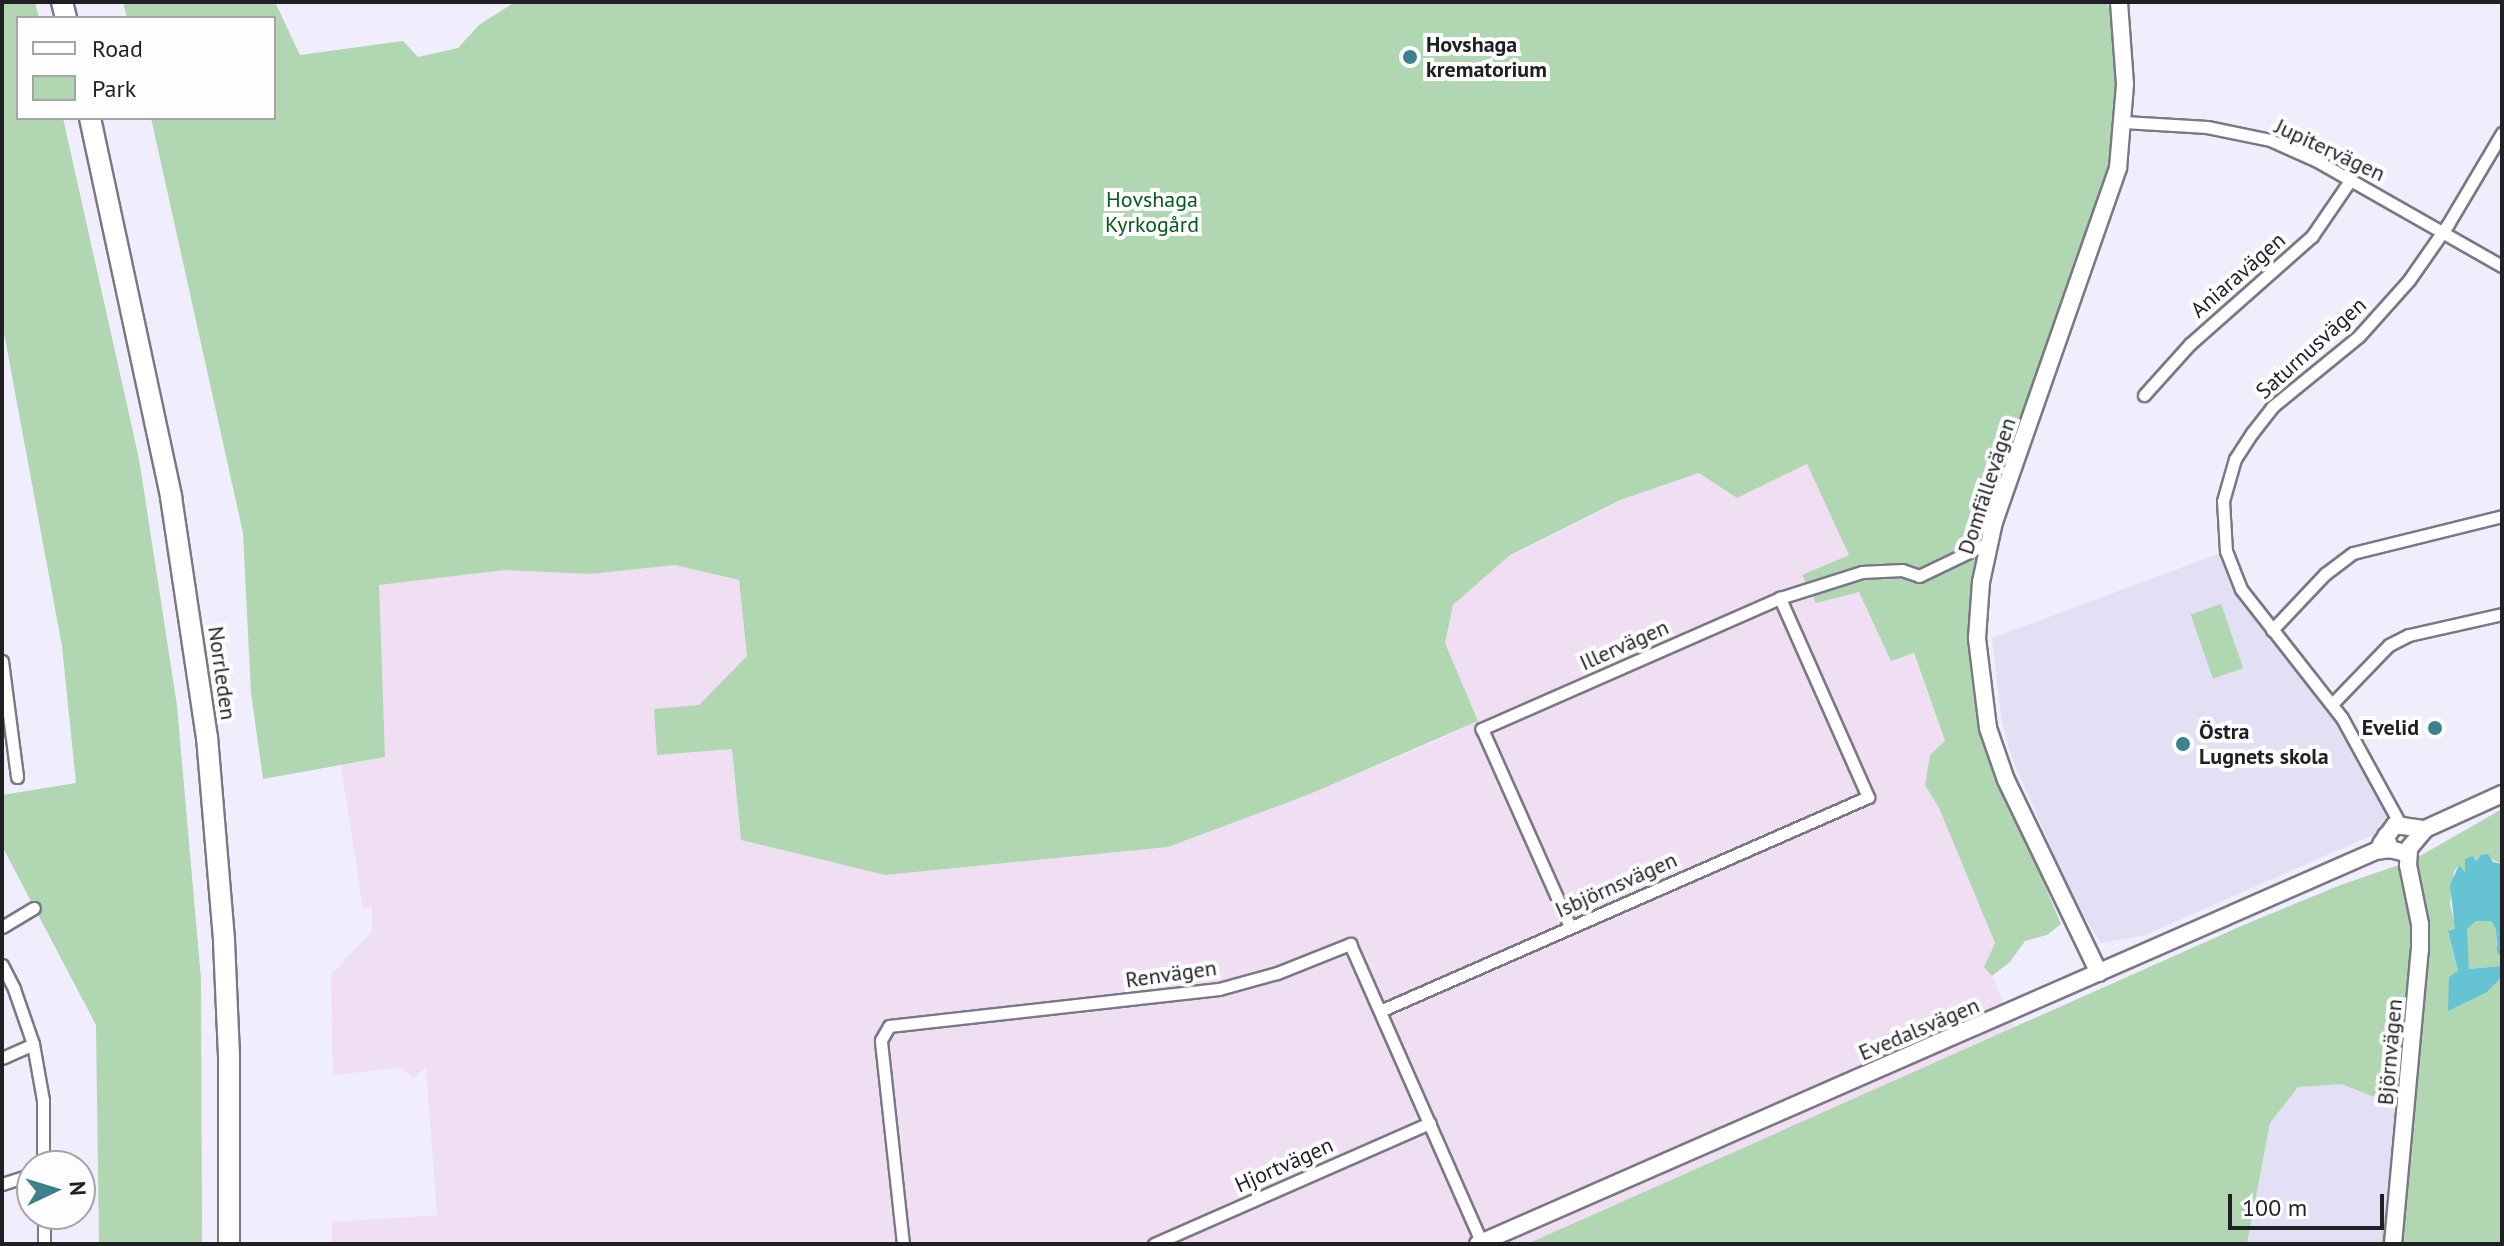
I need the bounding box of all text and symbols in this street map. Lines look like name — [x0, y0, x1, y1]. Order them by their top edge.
legend — [16, 16, 276, 120]
place label: Hovshaga krematorium — [1426, 31, 1547, 82]
text: Road — [92, 33, 143, 64]
marker: Hovshaga krematorium — [1401, 48, 1419, 66]
text: Park — [92, 73, 136, 104]
street label: Jupitervägen — [2271, 113, 2389, 187]
park label: Hovshaga Kyrkogård — [1105, 186, 1199, 238]
street label: Aniaravägen — [2185, 227, 2291, 323]
street label: Saturnusvägen — [2250, 292, 2372, 404]
street label: Domfällevägen — [1952, 414, 2022, 558]
street label: Illervägen — [1575, 614, 1673, 676]
street label: Norrleden — [202, 625, 242, 721]
place label: Evelid — [2362, 715, 2419, 741]
place label: Östra Lugnets skola — [2199, 718, 2329, 770]
marker: Evelid — [2426, 719, 2444, 737]
marker: Östra Lugnets skola — [2174, 735, 2192, 753]
street label: Isbjörnsvägen — [1551, 846, 1681, 924]
street label: Renvägen — [1124, 955, 1218, 993]
street label: Evedalsvägen — [1855, 992, 1983, 1066]
street label: Björnvägen — [2372, 998, 2408, 1106]
street label: Hjortvägen — [1231, 1132, 1337, 1198]
north arrow — [16, 1150, 96, 1230]
scale bar — [2232, 1178, 2388, 1228]
text: N — [63, 1180, 92, 1197]
text: 100 m — [2242, 1192, 2307, 1223]

